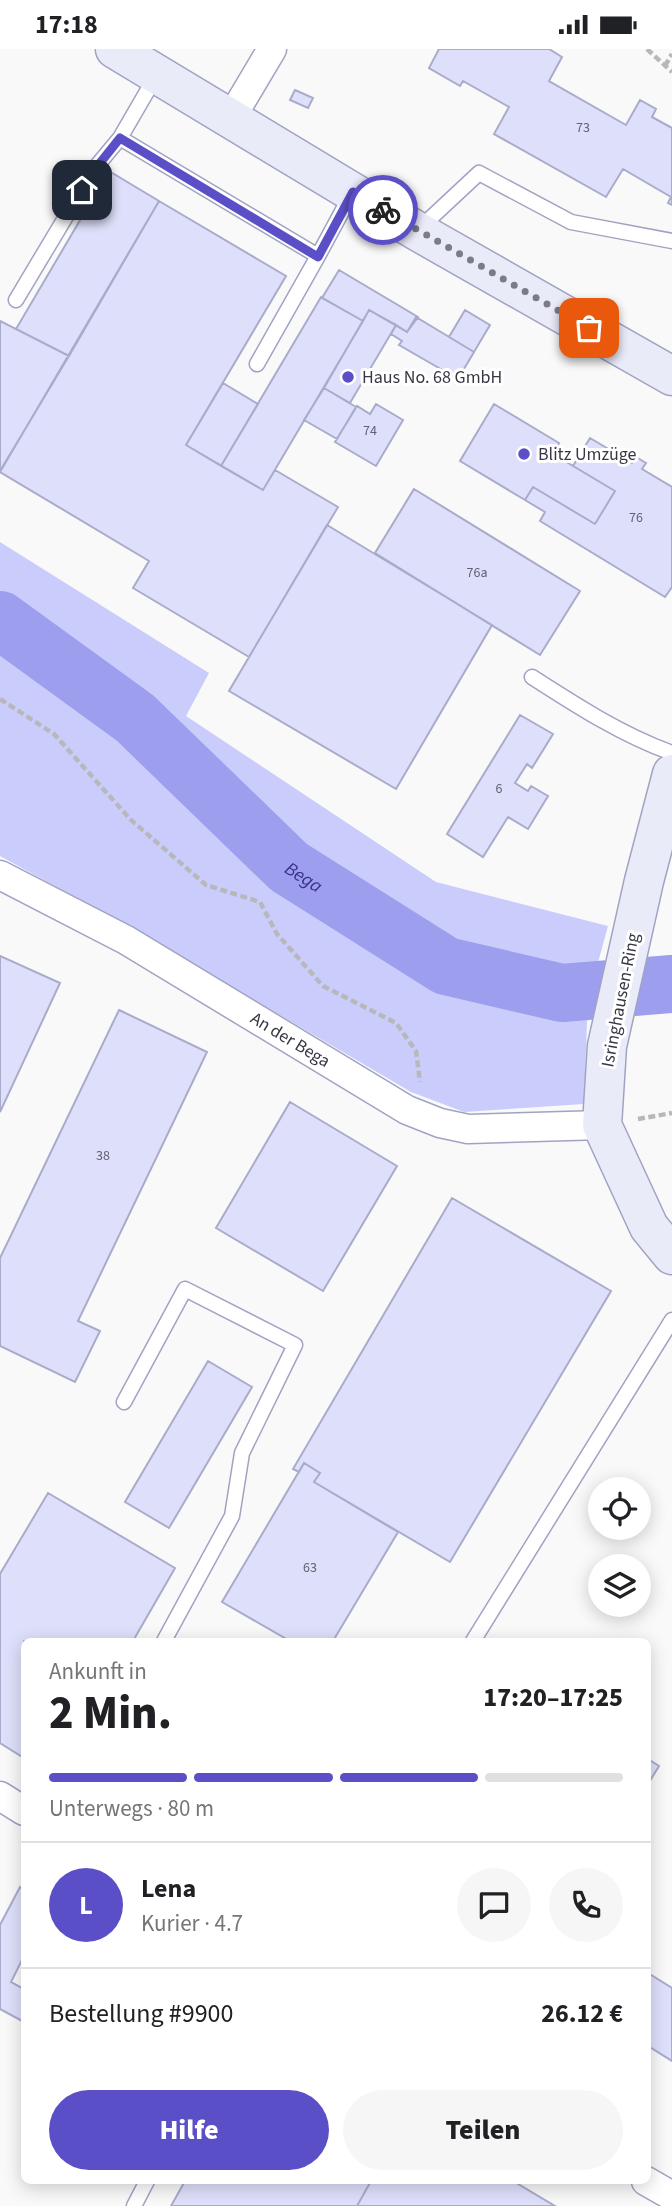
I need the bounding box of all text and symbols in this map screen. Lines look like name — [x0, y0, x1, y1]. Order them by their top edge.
text: 17:18 — [35, 6, 98, 43]
house number: 73 — [576, 118, 590, 138]
pin — [52, 160, 112, 220]
icon: home — [63, 171, 101, 209]
courier — [348, 175, 418, 245]
icon: bike — [364, 191, 402, 229]
pin — [559, 298, 619, 358]
icon: bag — [570, 309, 608, 347]
place label: Haus No. 68 GmbH — [362, 365, 502, 390]
marker: Haus No. 68 GmbH — [340, 369, 356, 385]
house number: 74 — [363, 421, 377, 441]
place label: Blitz Umzüge — [538, 442, 637, 467]
marker: Blitz Umzüge — [516, 446, 532, 462]
house number: 76 — [629, 508, 643, 528]
house number: 76a — [467, 563, 487, 583]
house number: 6 — [496, 779, 503, 799]
water label: Bega — [279, 856, 328, 900]
street label: Isringhausen-Ring — [595, 931, 646, 1069]
street label: An der Bega — [246, 1006, 335, 1074]
house number: 38 — [96, 1146, 110, 1166]
map controls — [588, 1477, 651, 1617]
button: locate — [588, 1477, 651, 1540]
button: layers — [588, 1554, 651, 1617]
house number: 63 — [303, 1558, 317, 1578]
text: Ankunft in — [49, 1655, 147, 1688]
text: 17:20–17:25 — [483, 1679, 623, 1716]
text: 2 Min. — [49, 1681, 172, 1746]
text: Unterwegs · 80 m — [49, 1792, 214, 1825]
button: chat — [457, 1868, 531, 1942]
button: phone — [549, 1868, 623, 1942]
text: Lena — [141, 1870, 196, 1907]
text: L — [79, 1887, 93, 1924]
text: Kurier · 4.7 — [141, 1907, 243, 1940]
text: Bestellung #9900 — [49, 1995, 233, 2032]
text: 26.12 € — [541, 1995, 623, 2032]
button: Hilfe — [49, 2090, 329, 2170]
button: Teilen — [343, 2090, 623, 2170]

